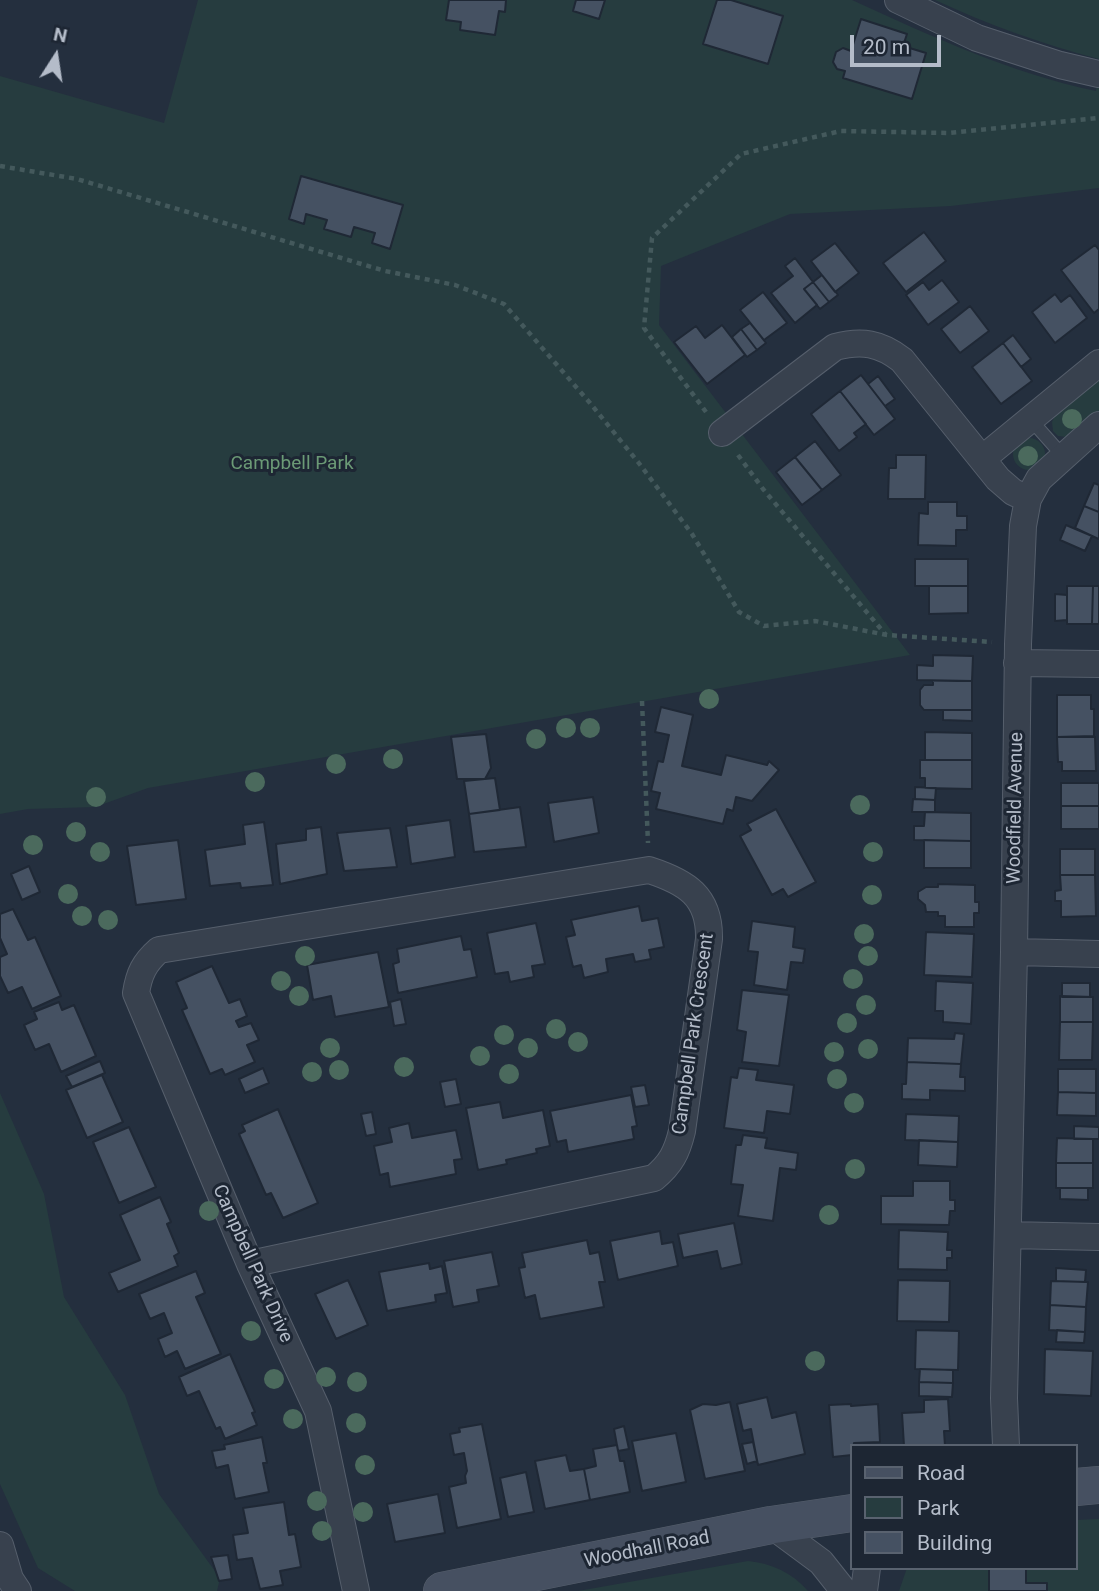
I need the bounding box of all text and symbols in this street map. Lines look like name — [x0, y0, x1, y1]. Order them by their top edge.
north arrow — [21, 21, 91, 91]
scale bar — [854, 21, 945, 65]
text: N — [52, 22, 69, 48]
text: 20 m — [863, 35, 910, 59]
park label: Campbell Park — [230, 453, 354, 475]
street label: Woodfield Avenue — [1003, 732, 1029, 884]
street label: Campbell Park Crescent — [669, 932, 719, 1136]
street label: Campbell Park Drive — [207, 1182, 297, 1346]
legend — [850, 1444, 1078, 1570]
text: Road — [917, 1461, 965, 1485]
text: Park — [917, 1496, 959, 1520]
street label: Woodhall Road — [582, 1527, 712, 1573]
text: Building — [917, 1531, 992, 1555]

